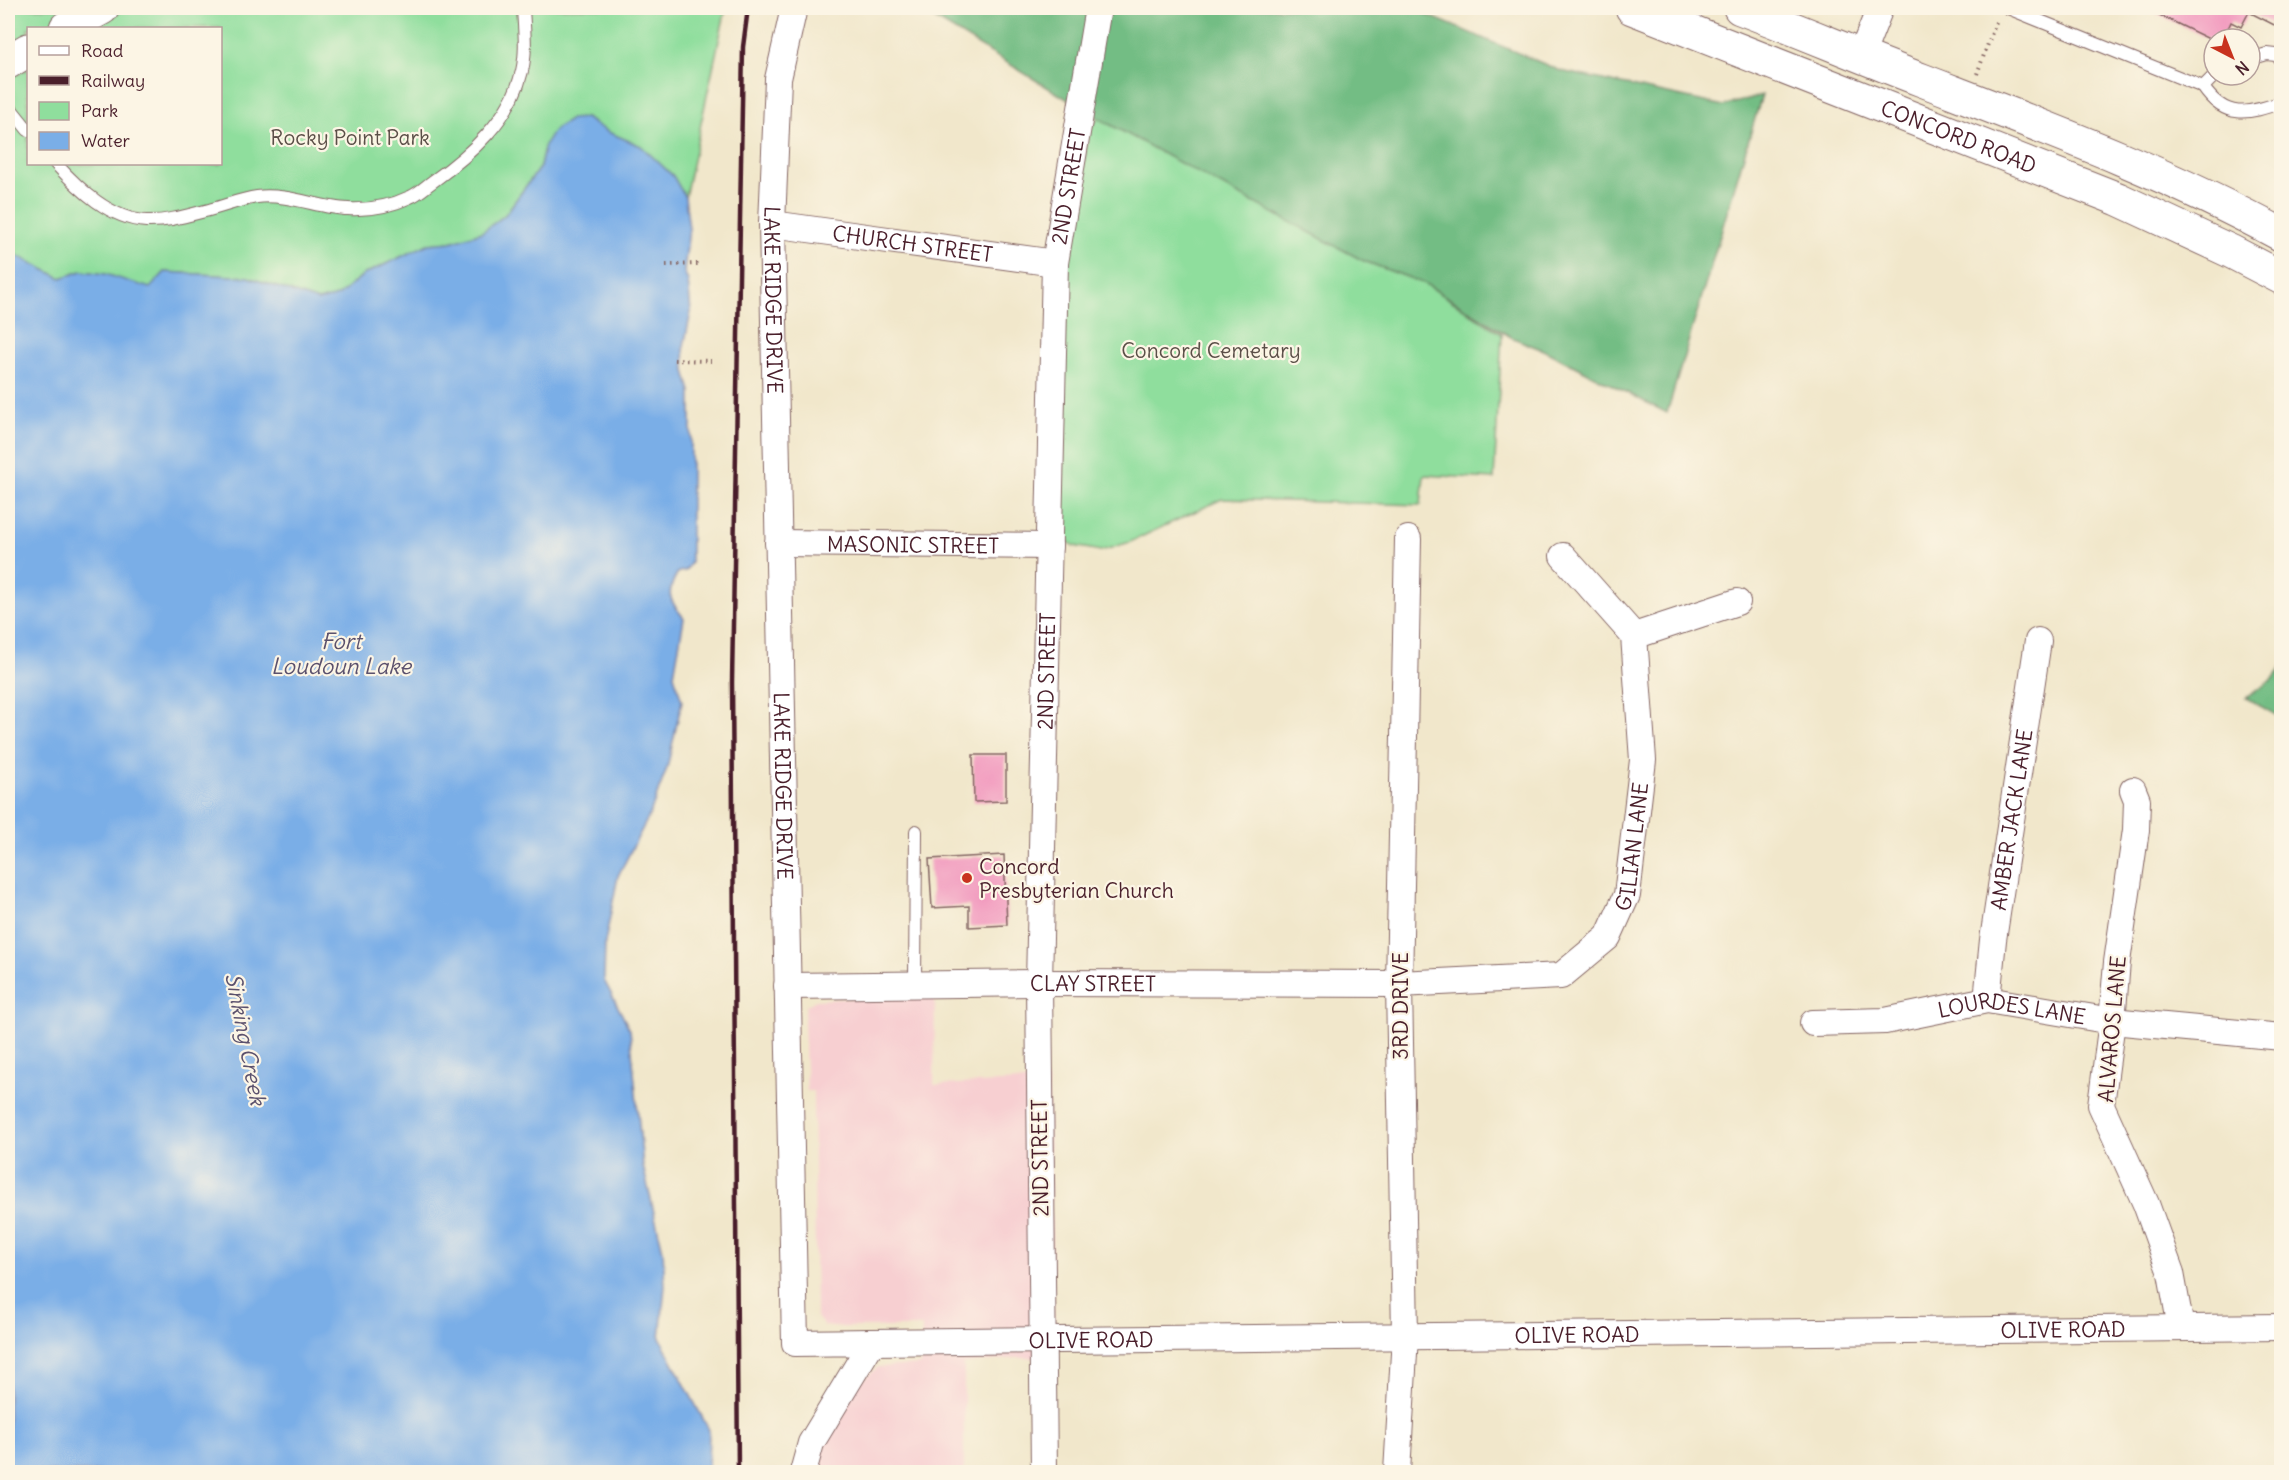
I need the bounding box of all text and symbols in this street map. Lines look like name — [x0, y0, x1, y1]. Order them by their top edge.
legend — [27, 27, 222, 165]
north arrow — [2202, 27, 2262, 87]
text: Road — [81, 39, 124, 62]
text: N — [2231, 57, 2253, 79]
text: Railway — [81, 69, 145, 92]
street label: CONCORD ROAD — [1877, 94, 2040, 179]
text: Park — [81, 99, 118, 122]
park label: Rocky Point Park — [270, 124, 430, 151]
street label: 2ND STREET — [1045, 126, 1091, 246]
text: Water — [81, 129, 131, 152]
street label: LAKE RIDGE DRIVE — [758, 206, 789, 394]
street label: CHURCH STREET — [831, 219, 995, 268]
park label: Concord Cemetary — [1121, 337, 1301, 364]
street label: MASONIC STREET — [827, 530, 999, 559]
street label: 2ND STREET — [1031, 612, 1061, 730]
water label: Fort Loudoun Lake — [271, 627, 413, 680]
street label: LAKE RIDGE DRIVE — [768, 692, 799, 880]
street label: AMBER JACK LANE — [1984, 727, 2038, 912]
street label: GILIAN LANE — [1608, 781, 1654, 915]
place label: Concord Presbyterian Church — [979, 853, 1174, 904]
marker: Concord Presbyterian Church — [960, 871, 974, 885]
street label: 3RD DRIVE — [1387, 952, 1414, 1060]
street label: ALVAROS LANE — [2092, 955, 2132, 1103]
street label: CLAY STREET — [1030, 969, 1156, 997]
water label: Sinking Creek — [219, 971, 273, 1109]
street label: LOURDES LANE — [1935, 986, 2088, 1030]
street label: 2ND STREET — [1025, 1099, 1055, 1217]
street label: OLIVE ROAD — [2000, 1315, 2126, 1343]
street label: OLIVE ROAD — [1514, 1320, 1640, 1349]
street label: OLIVE ROAD — [1028, 1326, 1154, 1354]

